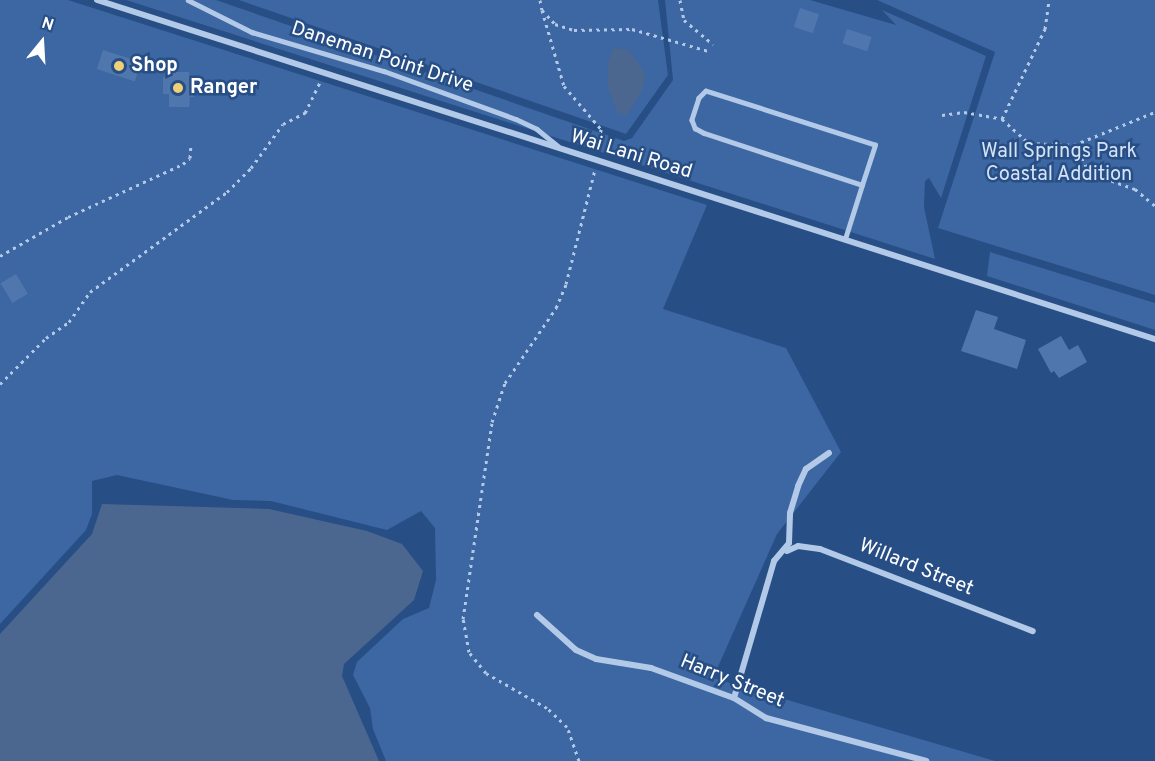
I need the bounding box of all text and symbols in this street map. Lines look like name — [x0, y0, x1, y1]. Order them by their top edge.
north arrow — [12, 12, 72, 72]
text: N — [39, 14, 56, 36]
street label: Daneman Point Drive — [288, 17, 476, 99]
place label: Shop — [131, 54, 178, 78]
marker: Shop — [112, 59, 126, 73]
place label: Ranger — [190, 76, 257, 100]
marker: Ranger — [171, 81, 185, 95]
street label: Wai Lani Road — [567, 125, 695, 185]
park label: Wall Springs Park Coastal Addition — [981, 141, 1137, 188]
street label: Willard Street — [855, 534, 977, 602]
street label: Harry Street — [676, 650, 788, 714]

